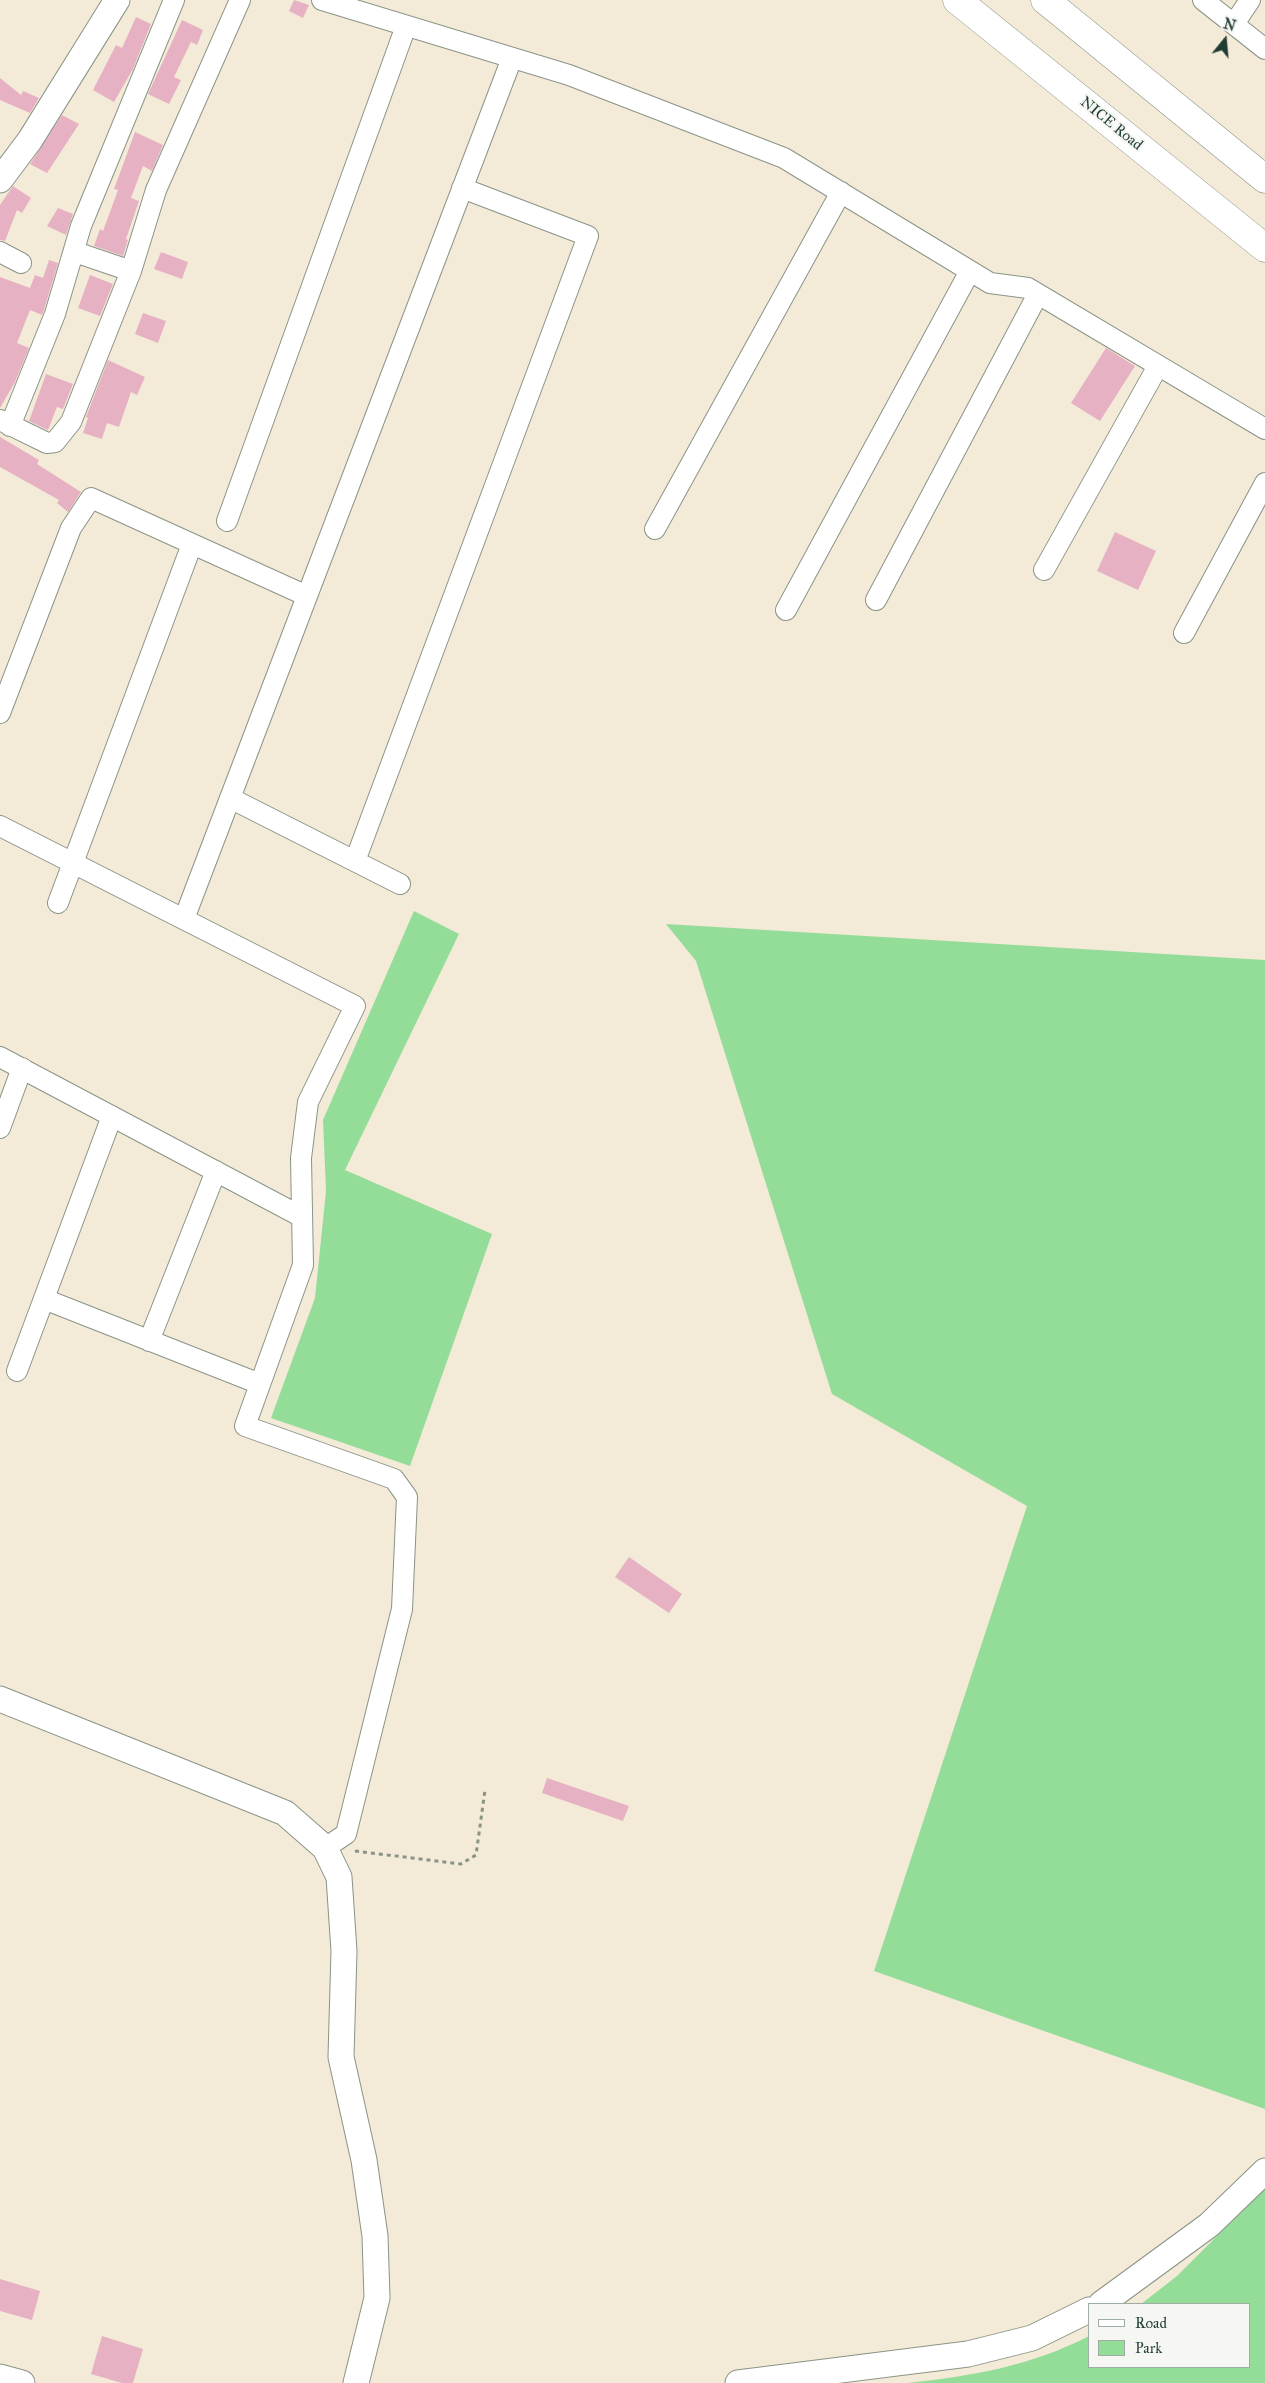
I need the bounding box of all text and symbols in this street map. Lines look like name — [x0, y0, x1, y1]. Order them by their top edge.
north arrow — [1200, 15, 1250, 65]
text: N — [1221, 15, 1238, 35]
street label: NICE Road — [1076, 93, 1146, 155]
legend — [1088, 2303, 1250, 2368]
text: Road — [1135, 2314, 1167, 2332]
text: Park — [1135, 2339, 1162, 2357]

